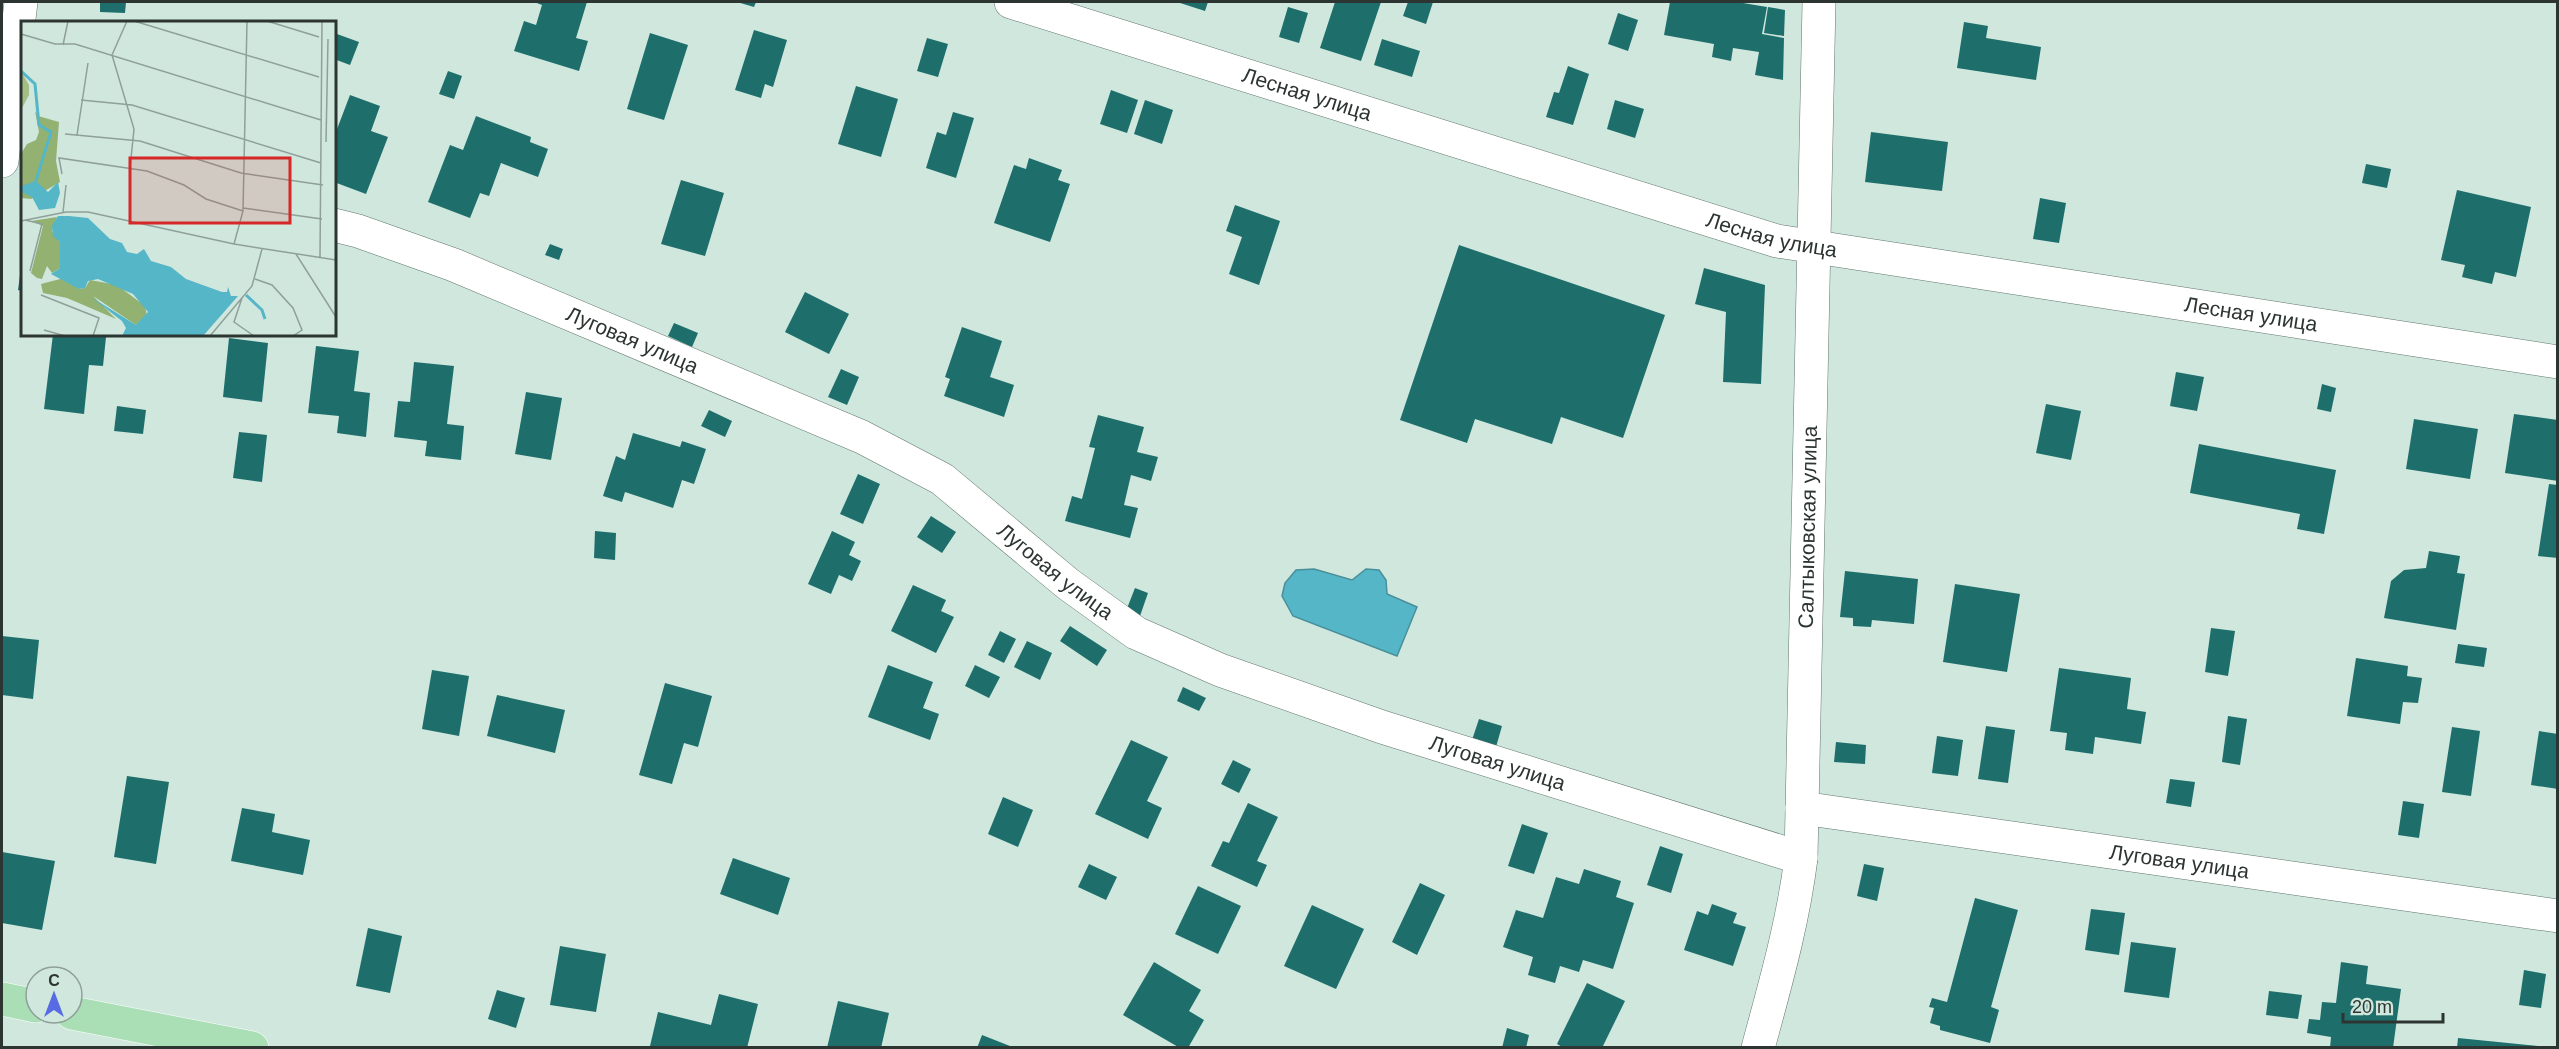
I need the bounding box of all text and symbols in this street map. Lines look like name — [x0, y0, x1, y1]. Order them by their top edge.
inset map — [21, 21, 336, 336]
street label: Лесная улица — [1240, 63, 1375, 125]
street label: Лесная улица — [1704, 208, 1839, 261]
street label: Лесная улица — [2183, 292, 2319, 336]
street label: Луговая улица — [563, 302, 702, 378]
street label: Салтыковская улица — [1794, 425, 1821, 629]
street label: Луговая улица — [993, 518, 1118, 624]
street label: Луговая улица — [1427, 731, 1569, 795]
street label: Луговая улица — [2108, 840, 2251, 883]
north arrow — [24, 965, 84, 1025]
text: С — [48, 972, 60, 989]
scale bar — [2343, 986, 2444, 1024]
text: 20 m — [2352, 997, 2392, 1017]

